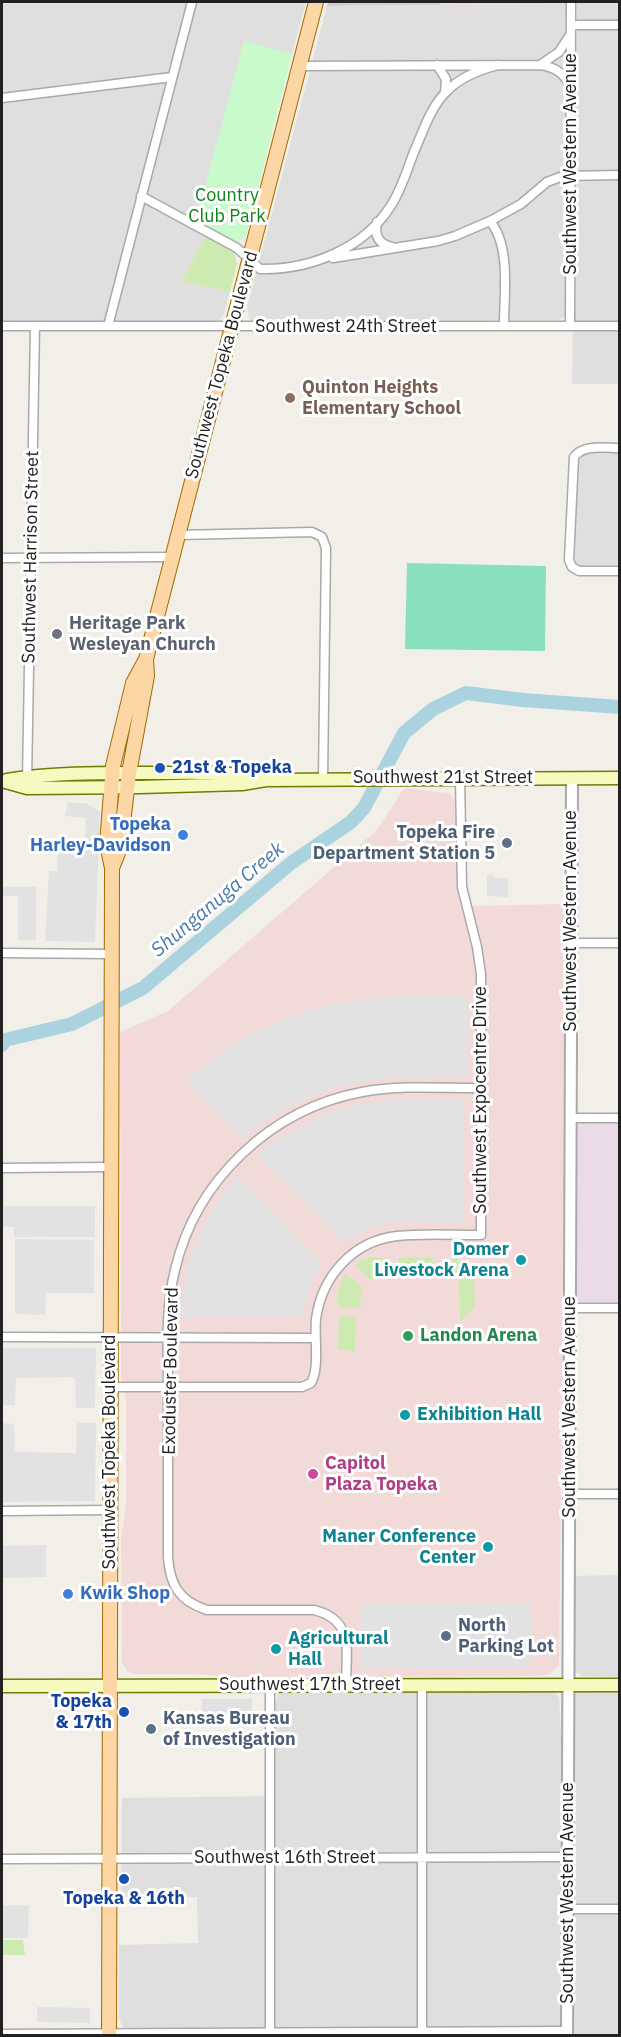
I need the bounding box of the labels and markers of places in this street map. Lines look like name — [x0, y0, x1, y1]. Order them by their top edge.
place label: Quinton Heights Elementary School — [302, 377, 461, 420]
marker: Quinton Heights Elementary School — [283, 391, 297, 405]
place label: Heritage Park Wesleyan Church — [69, 613, 216, 656]
marker: Heritage Park Wesleyan Church — [50, 627, 64, 641]
place label: 21st & Topeka — [172, 757, 292, 779]
marker: 21st & Topeka — [153, 761, 167, 775]
place label: Topeka Harley-Davidson — [30, 814, 171, 856]
place label: Topeka Fire Department Station 5 — [313, 822, 495, 864]
marker: Topeka Harley-Davidson — [176, 828, 190, 842]
marker: Topeka Fire Department Station 5 — [500, 836, 514, 850]
place label: Domer Livestock Arena — [374, 1239, 509, 1282]
marker: Domer Livestock Arena — [514, 1253, 528, 1267]
place label: Landon Arena — [420, 1325, 537, 1347]
marker: Landon Arena — [401, 1329, 415, 1343]
place label: Exhibition Hall — [417, 1404, 541, 1426]
marker: Exhibition Hall — [398, 1408, 412, 1422]
place label: Capitol Plaza Topeka — [325, 1453, 437, 1496]
marker: Capitol Plaza Topeka — [306, 1467, 320, 1481]
place label: Maner Conference Center — [322, 1526, 476, 1568]
marker: Maner Conference Center — [481, 1540, 495, 1554]
place label: Kwik Shop — [80, 1583, 170, 1605]
marker: Kwik Shop — [61, 1587, 75, 1601]
place label: North Parking Lot — [458, 1615, 554, 1658]
place label: Agricultural Hall — [288, 1628, 388, 1670]
marker: North Parking Lot — [439, 1629, 453, 1643]
marker: Agricultural Hall — [269, 1642, 283, 1656]
place label: Topeka & 17th — [51, 1691, 112, 1734]
marker: Topeka & 17th — [117, 1705, 131, 1719]
place label: Kansas Bureau of Investigation — [163, 1708, 296, 1750]
marker: Kansas Bureau of Investigation — [144, 1722, 158, 1736]
marker: Topeka & 16th — [117, 1872, 131, 1886]
place label: Topeka & 16th — [63, 1888, 185, 1910]

